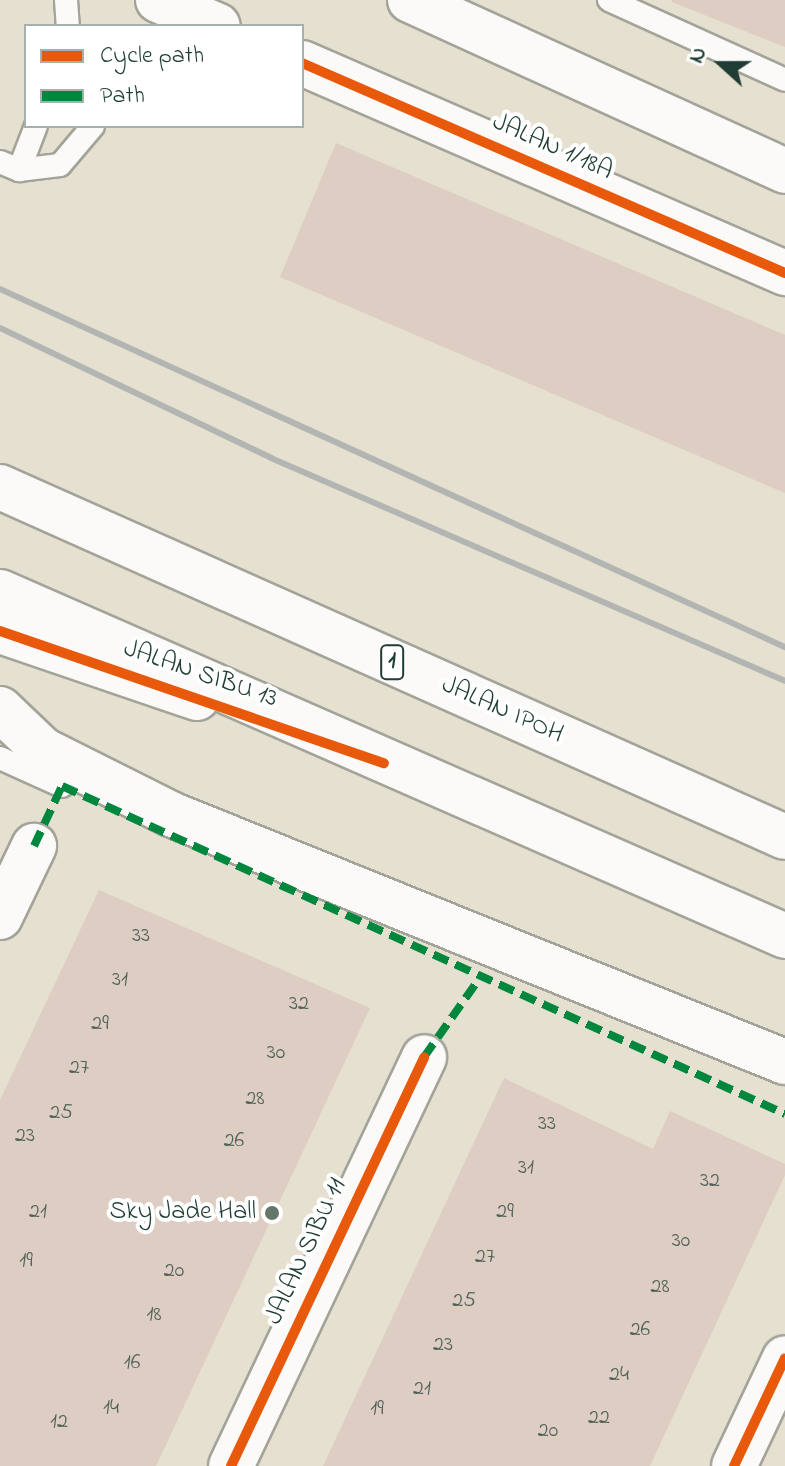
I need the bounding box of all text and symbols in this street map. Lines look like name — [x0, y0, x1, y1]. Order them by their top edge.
legend — [24, 24, 304, 128]
north arrow — [681, 24, 761, 104]
text: Cycle path — [100, 39, 204, 74]
text: N — [681, 43, 716, 68]
text: Path — [100, 79, 145, 114]
street label: JALAN 1/18A — [487, 108, 617, 188]
street label: JALAN SIBU 13 — [119, 634, 281, 716]
road number: 1 — [380, 642, 404, 682]
street label: JALAN IPOH — [436, 670, 568, 752]
house number: 33 — [132, 924, 150, 950]
house number: 31 — [112, 968, 128, 994]
house number: 32 — [289, 992, 309, 1018]
house number: 29 — [91, 1012, 109, 1038]
house number: 30 — [267, 1041, 285, 1067]
house number: 27 — [69, 1056, 89, 1082]
house number: 28 — [245, 1087, 265, 1113]
house number: 25 — [49, 1101, 73, 1127]
house number: 33 — [538, 1112, 556, 1138]
house number: 23 — [15, 1124, 35, 1150]
house number: 26 — [224, 1129, 244, 1155]
house number: 31 — [518, 1156, 534, 1182]
house number: 32 — [700, 1169, 720, 1195]
street label: JALAN SIBU 11 — [259, 1174, 355, 1330]
place label: Sky Jade Hall — [110, 1197, 256, 1229]
house number: 21 — [29, 1200, 47, 1226]
house number: 29 — [496, 1200, 514, 1226]
marker: Sky Jade Hall — [263, 1204, 281, 1222]
house number: 30 — [672, 1229, 690, 1255]
house number: 27 — [475, 1245, 495, 1271]
house number: 19 — [19, 1249, 33, 1275]
house number: 20 — [164, 1259, 184, 1285]
house number: 28 — [650, 1275, 670, 1301]
house number: 25 — [452, 1289, 476, 1315]
house number: 18 — [146, 1303, 162, 1329]
house number: 26 — [630, 1318, 650, 1344]
house number: 23 — [433, 1333, 453, 1359]
house number: 16 — [124, 1351, 140, 1377]
house number: 24 — [609, 1363, 629, 1389]
house number: 21 — [413, 1377, 431, 1403]
house number: 14 — [103, 1396, 119, 1422]
house number: 19 — [370, 1397, 384, 1423]
house number: 22 — [588, 1406, 610, 1432]
house number: 12 — [50, 1410, 68, 1436]
house number: 20 — [538, 1419, 558, 1445]

